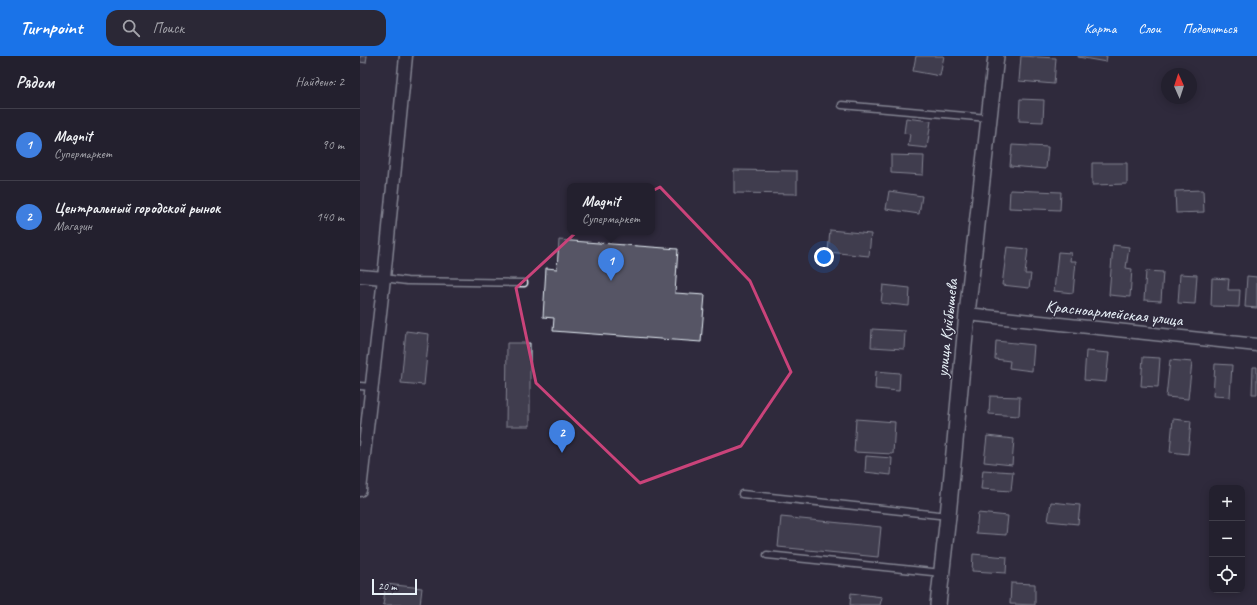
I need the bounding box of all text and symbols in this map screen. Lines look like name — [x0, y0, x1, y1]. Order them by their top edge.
search box — [106, 10, 386, 46]
text: Turnpoint — [20, 16, 82, 40]
icon: search — [120, 17, 142, 39]
text: Поиск — [152, 19, 184, 38]
text: Карта — [1084, 20, 1116, 37]
text: Слои — [1138, 20, 1161, 37]
text: Поделиться — [1183, 20, 1237, 37]
north arrow — [1161, 68, 1197, 104]
text: Рядом — [16, 72, 54, 93]
text: Найдено: 2 — [296, 74, 344, 90]
text: Magnit — [54, 127, 92, 146]
text: 1 — [26, 137, 32, 153]
text: 90 m — [322, 137, 344, 153]
text: Супермаркет — [54, 146, 112, 162]
popup — [567, 183, 655, 235]
text: Magnit — [582, 192, 620, 211]
text: Центральный городской рынок — [54, 199, 220, 218]
text: 2 — [26, 209, 32, 225]
text: 140 m — [316, 209, 344, 225]
text: Супермаркет — [582, 211, 640, 227]
text: Магазин — [54, 218, 92, 234]
your location — [814, 247, 834, 267]
pin: 1 — [598, 248, 624, 281]
street label: улица Куйбышева — [931, 277, 963, 379]
street label: Красноармейская улица — [1044, 295, 1185, 331]
pin: 2 — [549, 420, 575, 453]
map controls — [1209, 485, 1245, 593]
button: + — [1209, 485, 1245, 521]
button: − — [1209, 521, 1245, 557]
button: locate — [1209, 557, 1245, 593]
scale bar — [372, 577, 417, 596]
text: 20 m — [378, 579, 397, 593]

